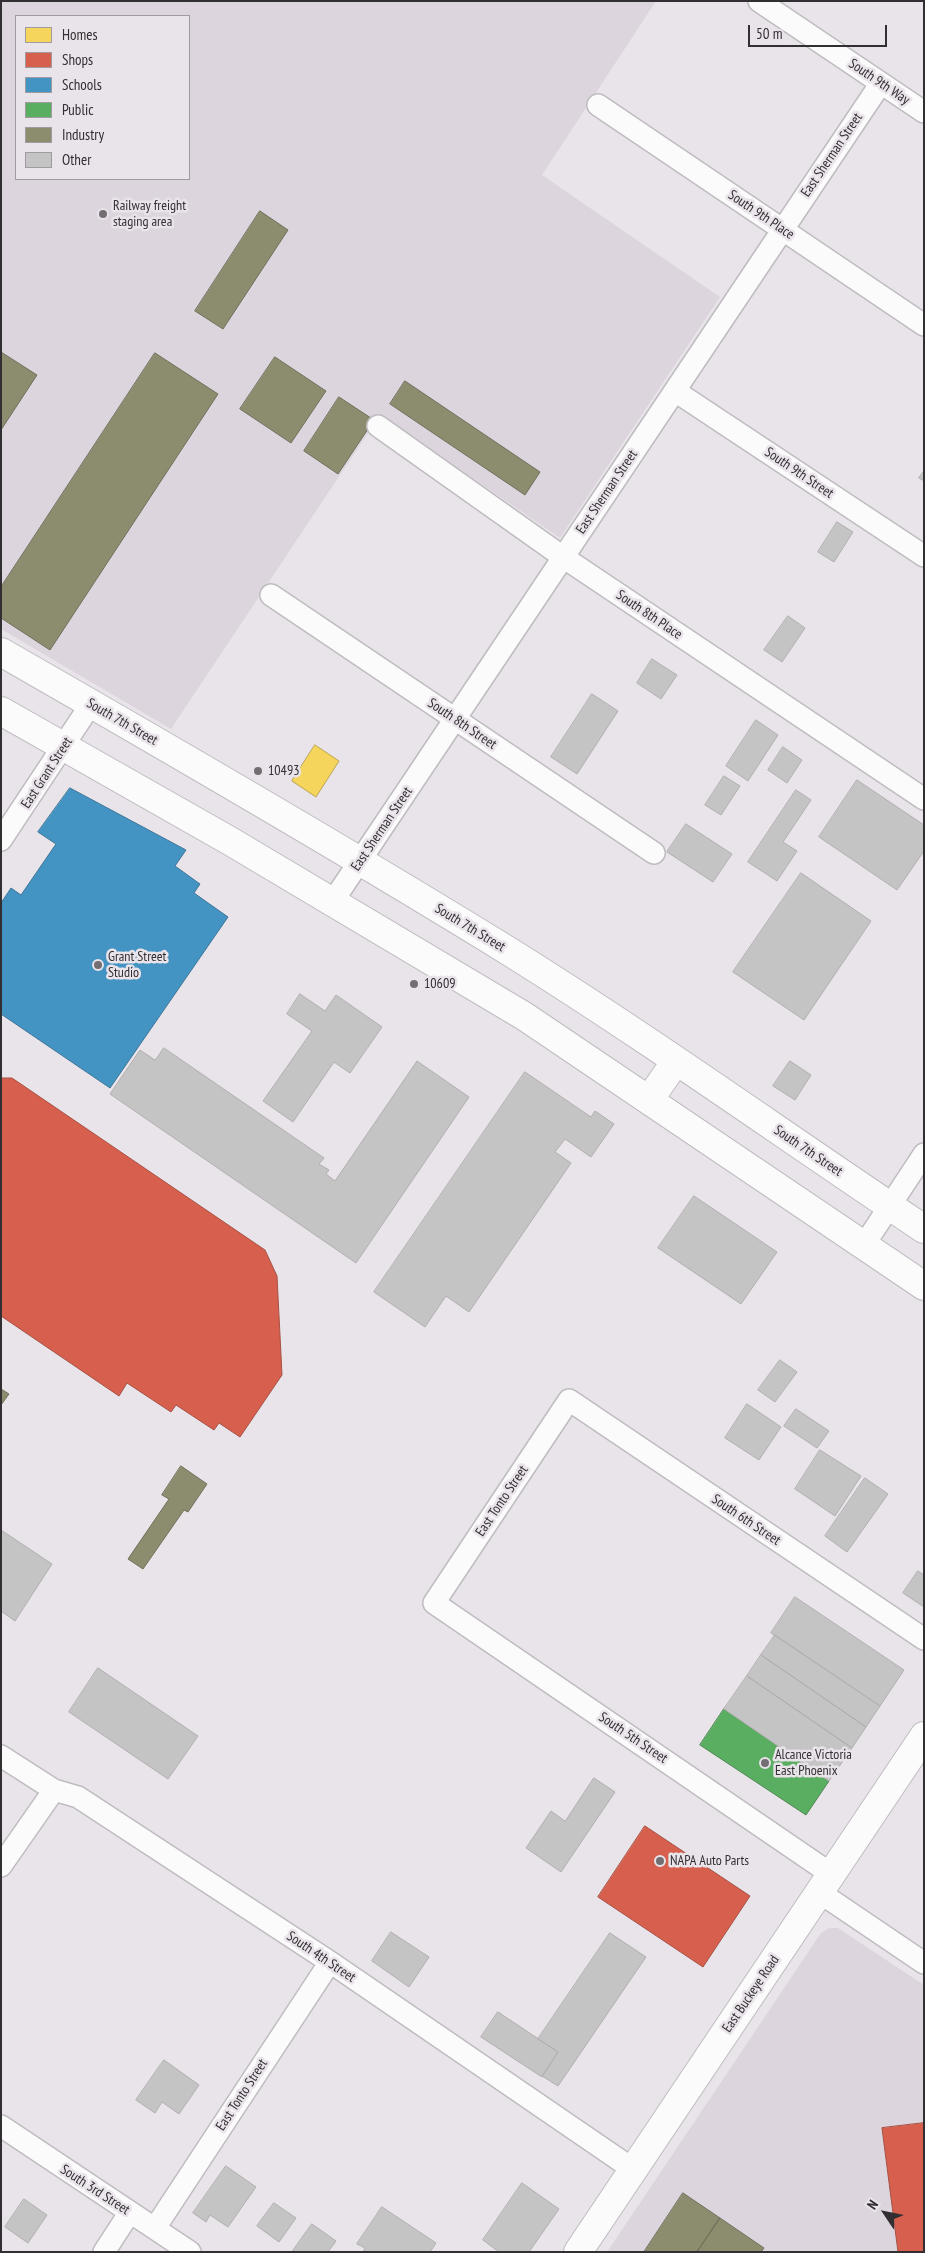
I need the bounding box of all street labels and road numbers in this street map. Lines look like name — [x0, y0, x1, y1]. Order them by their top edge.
street label: South 9th Way — [845, 55, 913, 109]
street label: East Sherman Street — [798, 110, 866, 200]
street label: South 9th Place — [725, 187, 797, 243]
street label: South 9th Street — [761, 444, 837, 502]
street label: East Sherman Street — [573, 447, 641, 537]
street label: South 8th Place — [613, 587, 685, 643]
street label: South 7th Street — [83, 695, 161, 749]
street label: South 8th Street — [424, 695, 500, 753]
street label: East Grant Street — [18, 734, 76, 812]
street label: East Sherman Street — [348, 784, 416, 874]
street label: South 7th Street — [432, 900, 508, 956]
street label: South 7th Street — [770, 1122, 846, 1180]
street label: East Tonto Street — [472, 1462, 532, 1540]
street label: South 6th Street — [708, 1491, 784, 1549]
street label: South 5th Street — [595, 1709, 671, 1767]
street label: South 4th Street — [283, 1928, 359, 1986]
street label: East Buckeye Road — [719, 1952, 783, 2036]
street label: East Tonto Street — [213, 2056, 271, 2134]
street label: South 3rd Street — [57, 2161, 133, 2219]

